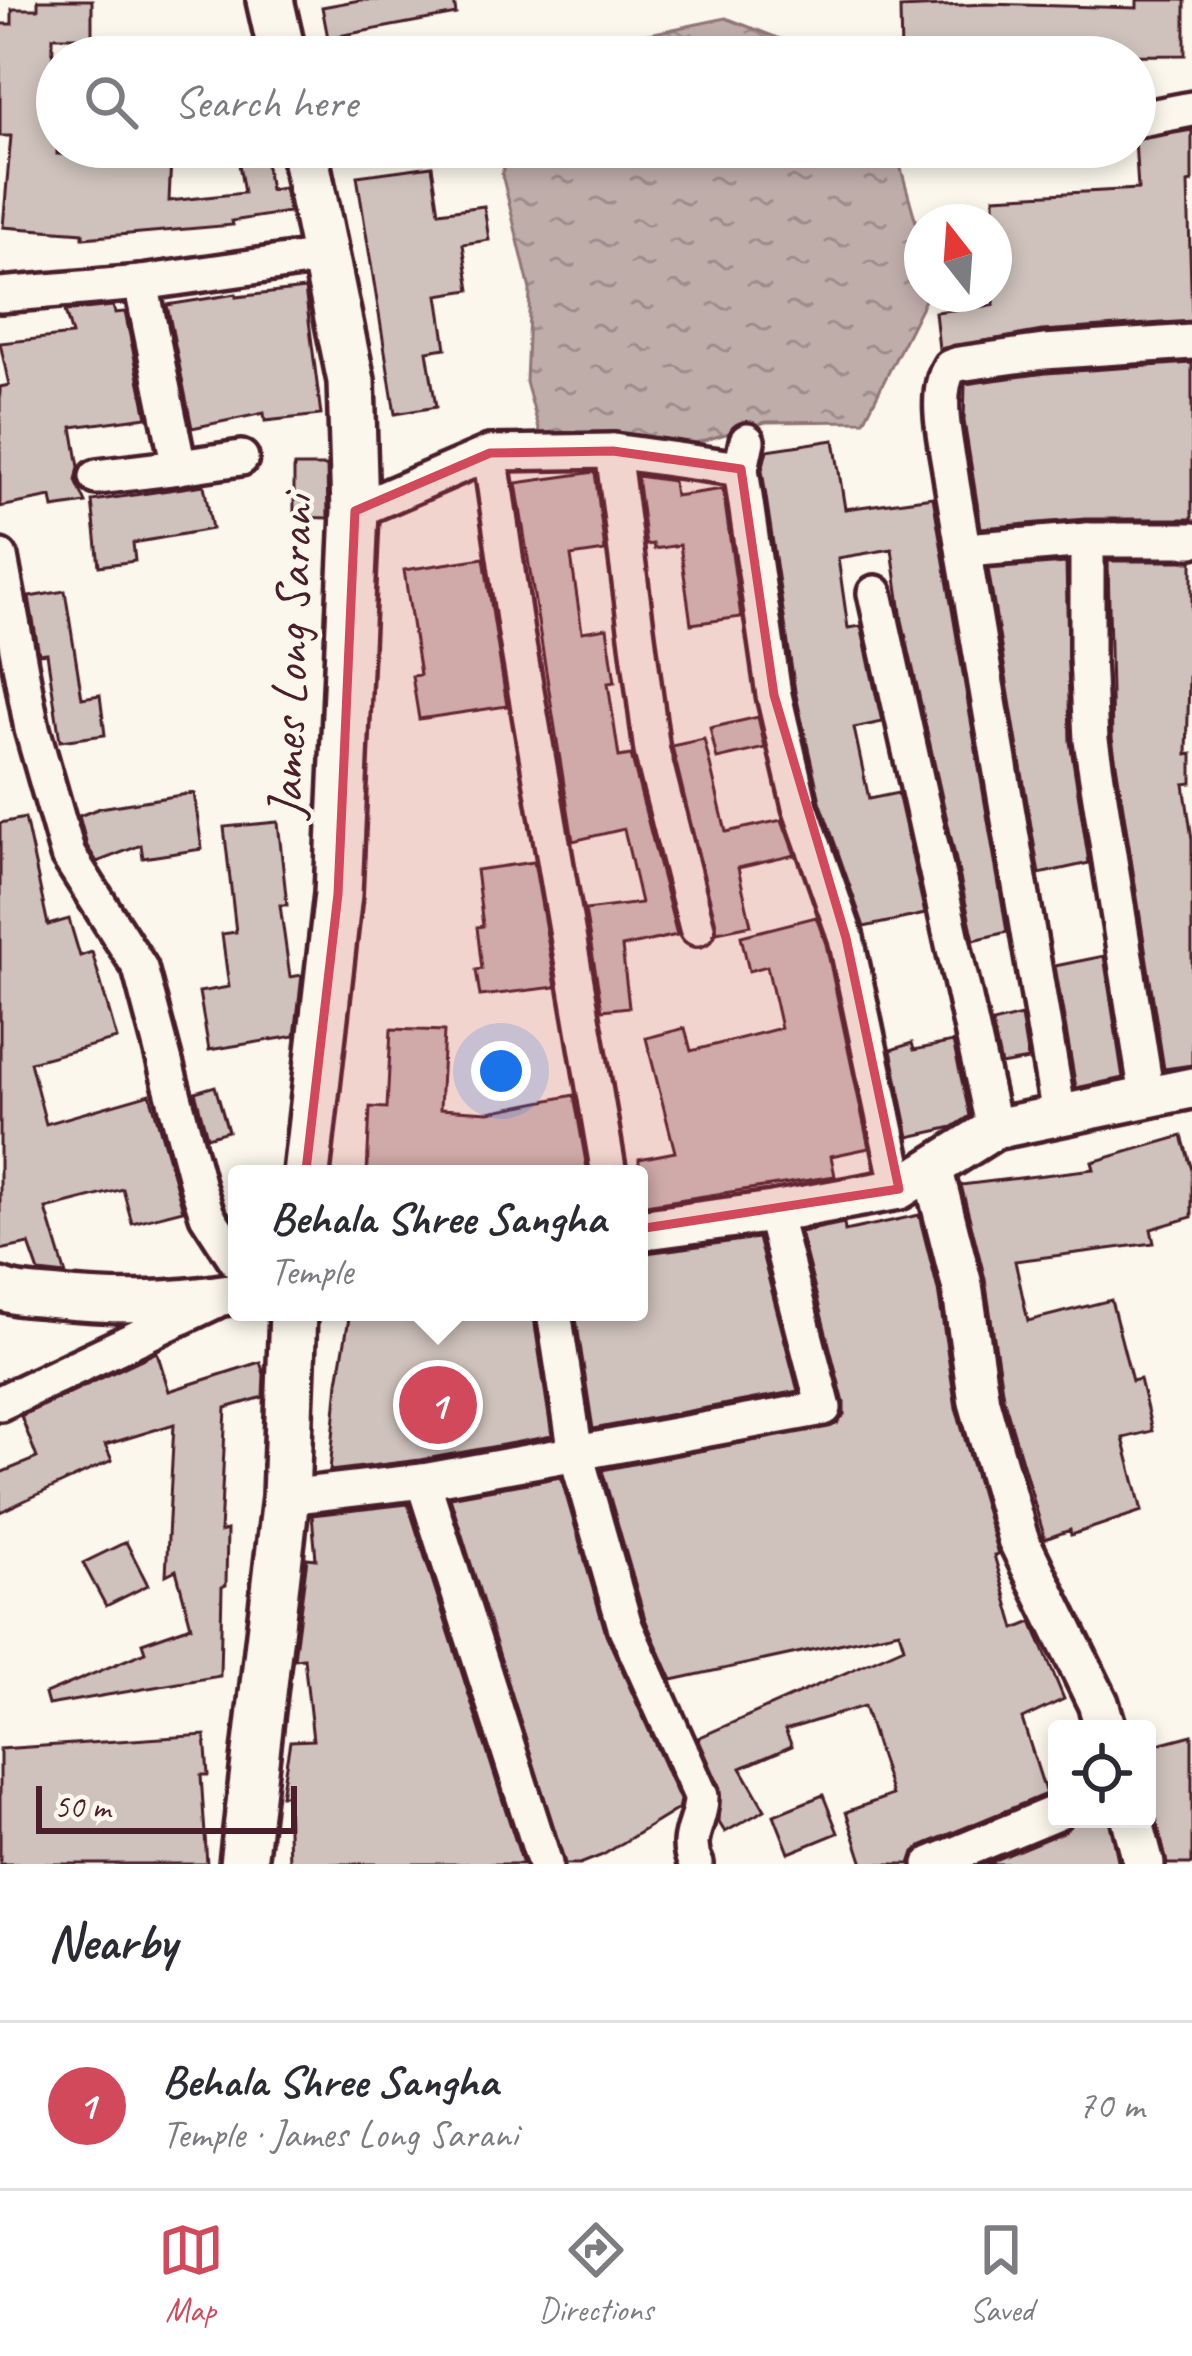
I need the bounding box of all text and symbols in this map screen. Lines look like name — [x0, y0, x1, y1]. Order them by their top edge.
search box — [36, 36, 1156, 168]
icon: search — [78, 69, 144, 135]
text: Search here — [174, 74, 357, 131]
north arrow — [904, 204, 1012, 312]
street label: James Long Sarani — [252, 488, 328, 822]
your location — [471, 1041, 531, 1101]
popup — [228, 1165, 648, 1321]
text: Behala Shree Sangha — [270, 1190, 606, 1247]
text: Temple — [270, 1247, 353, 1296]
pin: 1 — [399, 1360, 477, 1450]
map controls — [1048, 1720, 1156, 1828]
button: locate — [1048, 1720, 1156, 1828]
scale bar — [36, 1780, 297, 1833]
text: 50 m — [54, 1786, 110, 1828]
text: Nearby — [48, 1910, 176, 1974]
text: Behala Shree Sangha — [162, 2053, 498, 2110]
text: 1 — [78, 2081, 96, 2130]
text: 70 m — [1078, 2081, 1144, 2130]
text: Temple · James Long Sarani — [162, 2110, 518, 2159]
tab: Map — [158, 2217, 224, 2331]
tab: Directions — [539, 2217, 653, 2331]
tab: Saved — [968, 2217, 1034, 2331]

